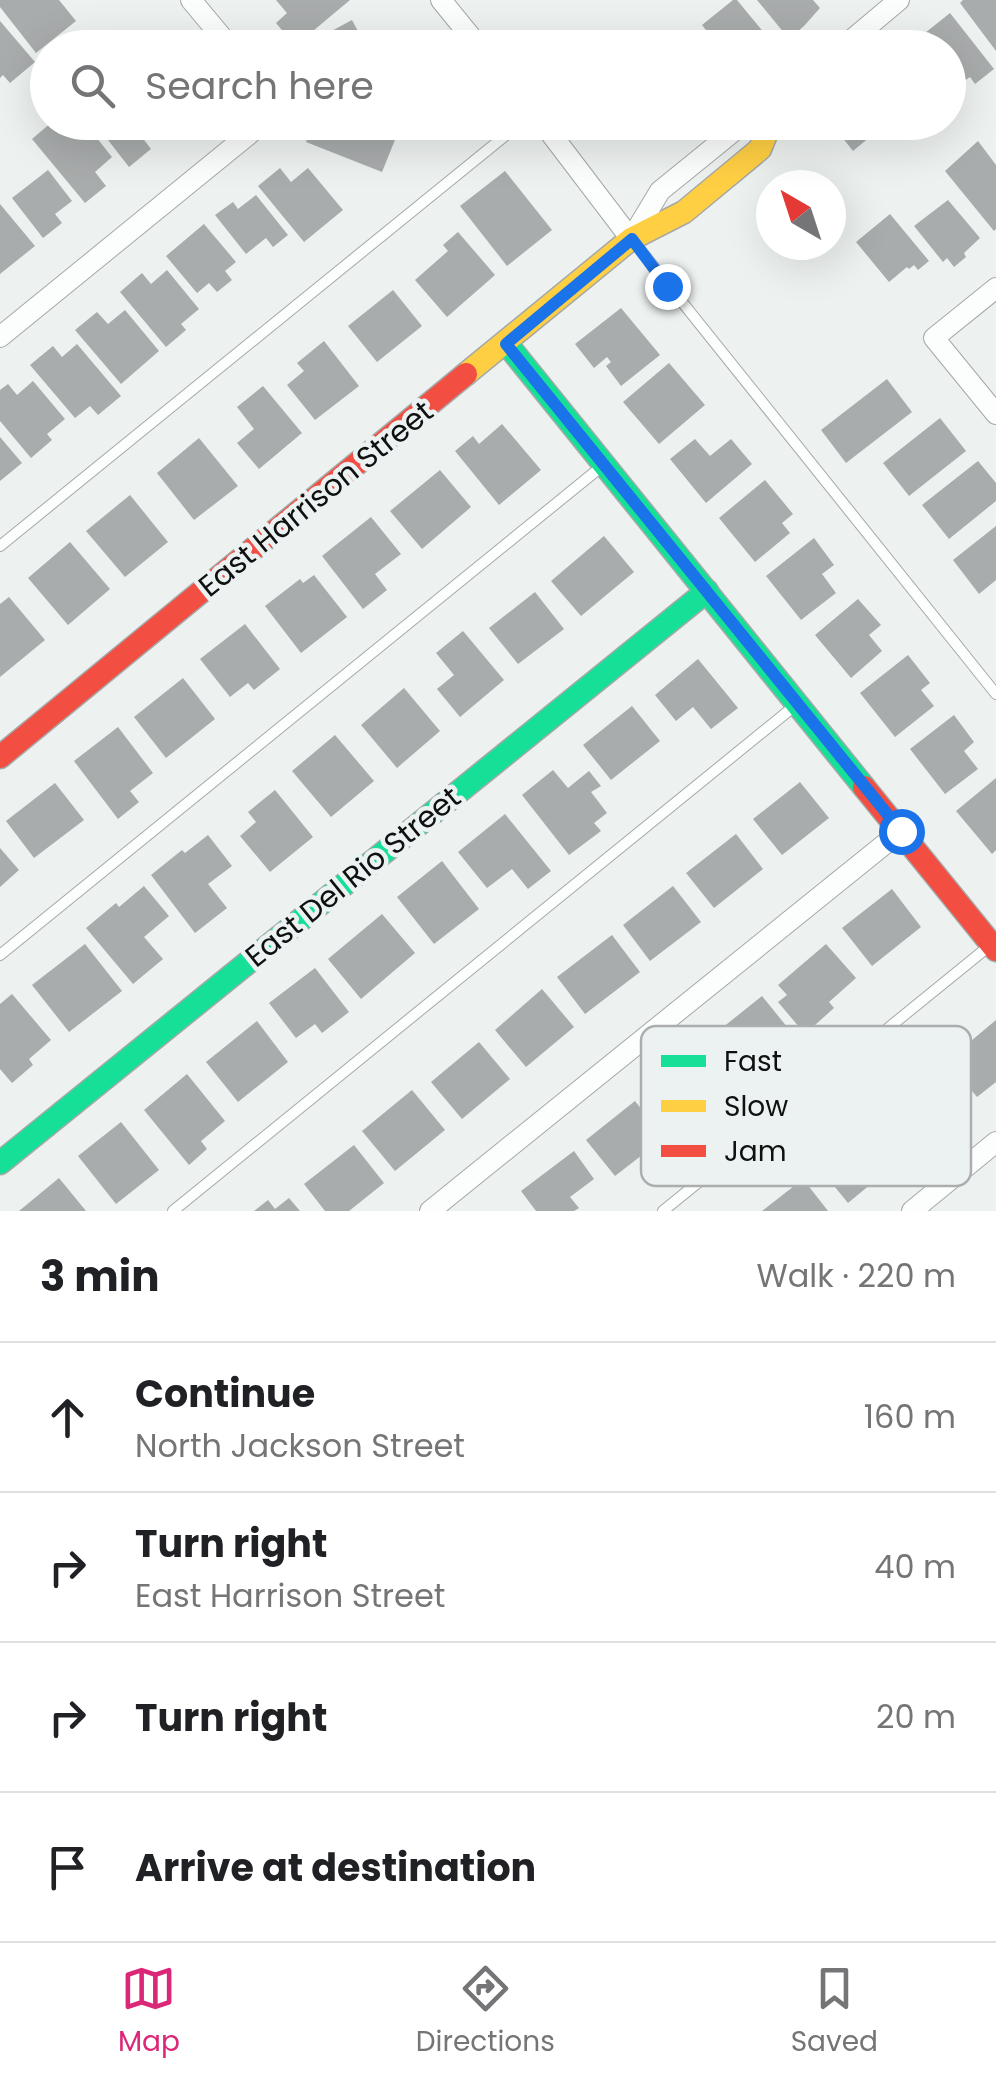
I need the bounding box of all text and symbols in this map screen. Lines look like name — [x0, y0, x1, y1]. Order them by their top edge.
search box — [30, 30, 966, 140]
icon: search — [65, 58, 120, 113]
text: Search here — [145, 59, 374, 112]
north arrow — [756, 170, 846, 260]
route end — [645, 264, 691, 310]
street label: East Harrison Street — [189, 390, 442, 607]
street label: East Del Rio Street — [236, 776, 470, 977]
route start — [879, 809, 925, 855]
legend — [641, 1026, 971, 1186]
text: Fast — [724, 1042, 782, 1081]
text: Slow — [724, 1087, 788, 1126]
text: Jam — [724, 1132, 787, 1171]
text: 3 min — [40, 1247, 160, 1306]
text: Walk · 220 m — [757, 1253, 956, 1298]
text: Continue — [135, 1367, 315, 1420]
icon: ahead — [40, 1390, 95, 1445]
text: 160 m — [864, 1394, 956, 1439]
text: North Jackson Street — [135, 1423, 465, 1468]
text: Turn right — [135, 1517, 327, 1570]
icon: right — [40, 1540, 95, 1595]
text: 40 m — [874, 1544, 956, 1589]
text: East Harrison Street — [135, 1573, 445, 1618]
icon: right — [40, 1690, 95, 1745]
text: Turn right — [135, 1691, 327, 1744]
text: 20 m — [876, 1694, 956, 1739]
icon: arrive — [40, 1840, 95, 1895]
text: Arrive at destination — [135, 1841, 536, 1894]
tab: Map — [118, 1961, 180, 2063]
tab: Directions — [416, 1961, 555, 2063]
tab: Saved — [791, 1961, 878, 2063]

